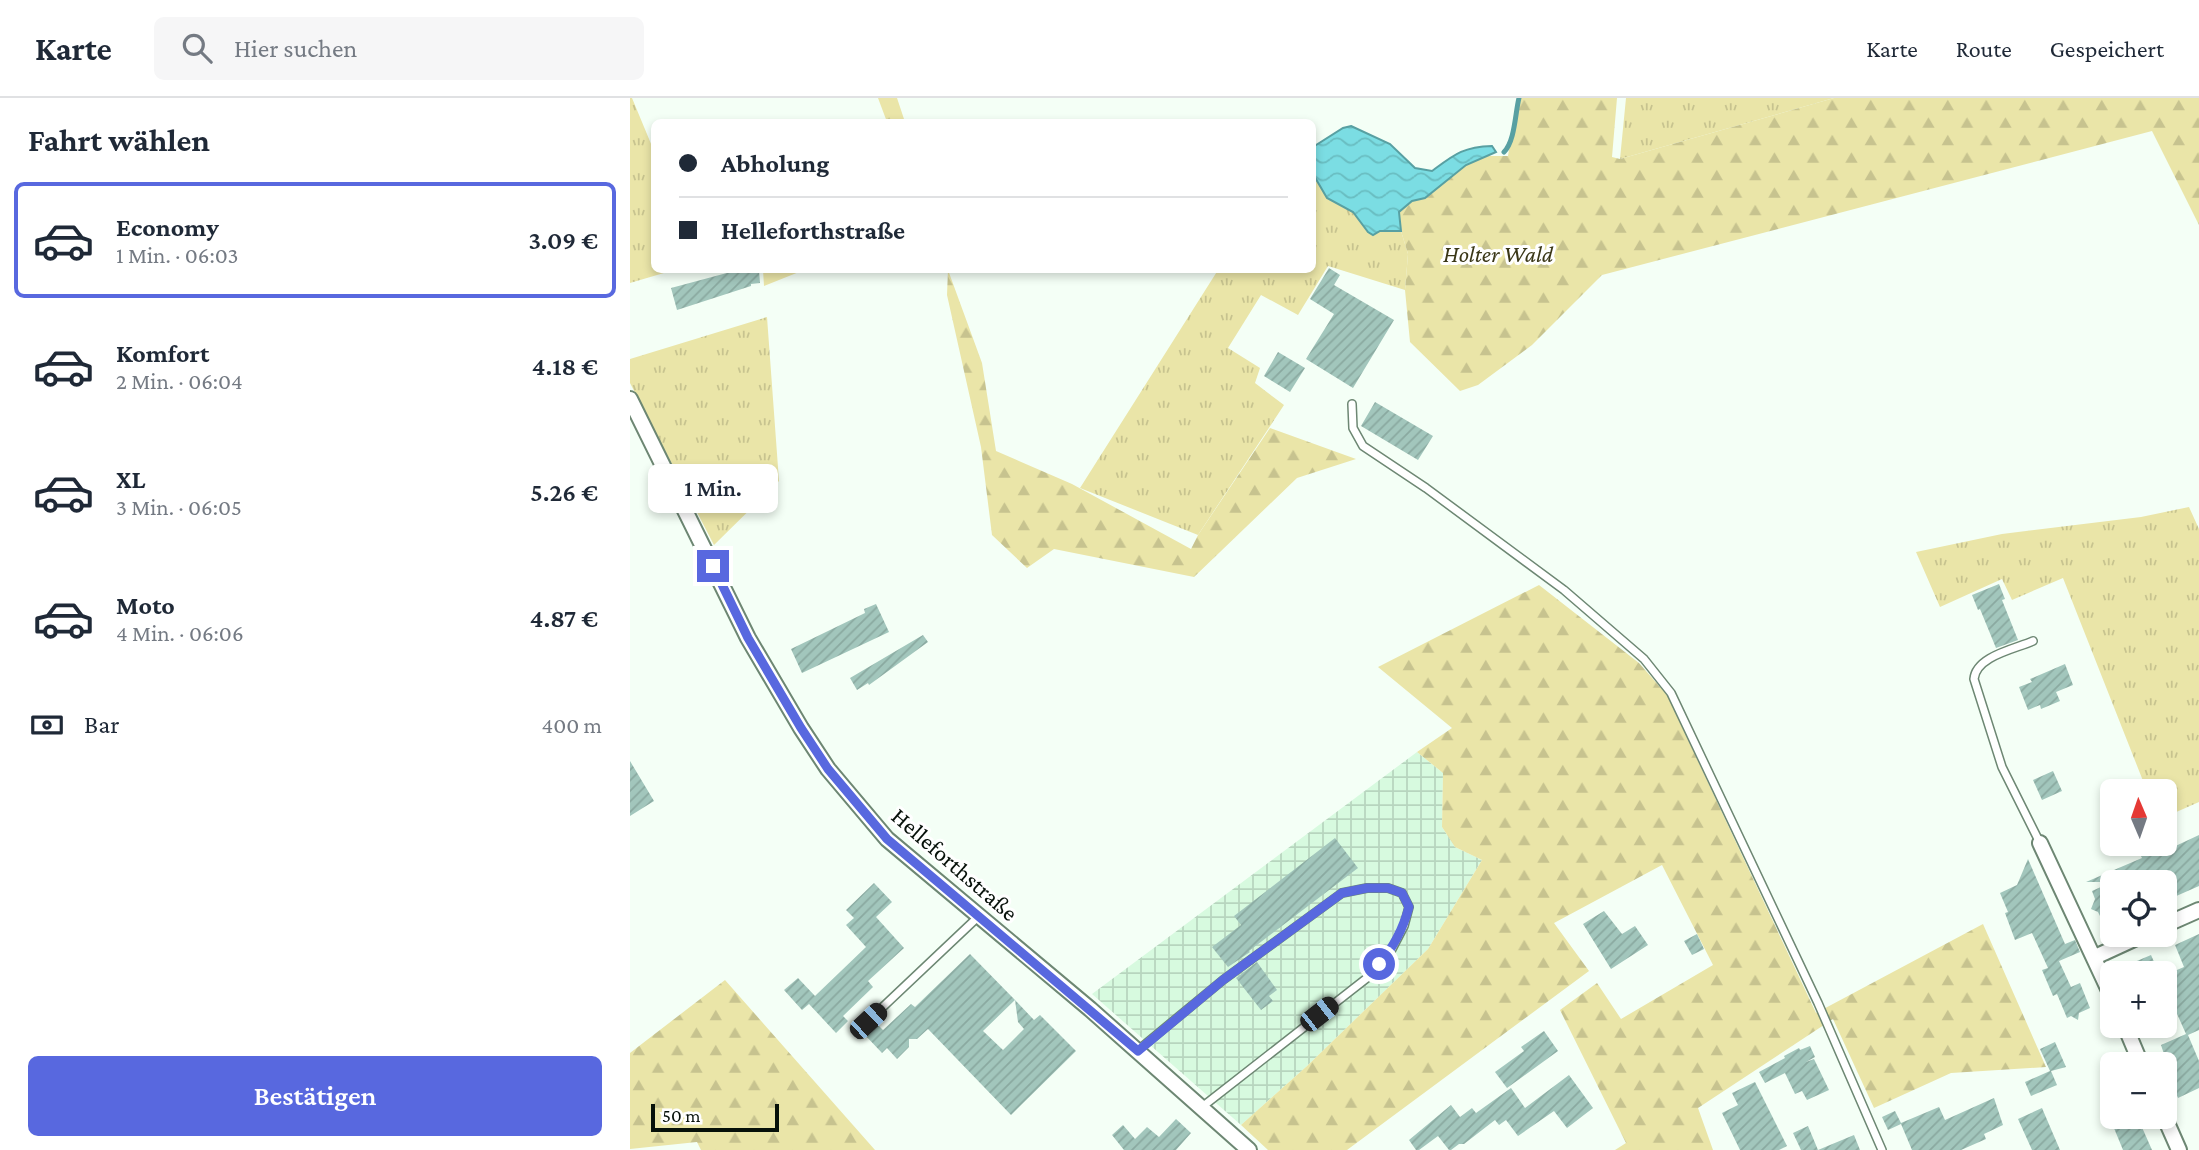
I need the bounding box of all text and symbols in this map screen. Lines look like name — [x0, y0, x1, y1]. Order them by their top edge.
search box — [154, 17, 644, 80]
icon: search — [178, 29, 216, 67]
text: Karte — [35, 30, 112, 67]
text: Hier suchen — [234, 34, 357, 63]
text: Karte — [1866, 35, 1918, 62]
text: Route — [1956, 35, 2012, 62]
text: Gespeichert — [2050, 35, 2164, 62]
text: Fahrt wählen — [28, 122, 210, 158]
text: Abholung — [721, 149, 829, 178]
icon: car — [32, 209, 95, 272]
text: Economy — [116, 213, 219, 242]
text: Helleforthstraße — [721, 216, 905, 245]
text: 3.09 € — [529, 226, 598, 255]
park label: Holter Wald — [1443, 240, 1554, 267]
text: 1 Min. · 06:03 — [116, 242, 238, 268]
icon: car — [32, 335, 95, 398]
text: Komfort — [116, 339, 209, 368]
text: 4.18 € — [532, 352, 598, 381]
text: 2 Min. · 06:04 — [116, 368, 243, 394]
icon: car — [32, 461, 95, 524]
callout: 1 Min. — [648, 464, 778, 514]
text: XL — [116, 465, 145, 494]
text: 1 Min. — [684, 475, 742, 501]
text: 5.26 € — [530, 478, 598, 507]
text: 3 Min. · 06:05 — [116, 494, 242, 520]
route end — [697, 550, 729, 582]
icon: car — [32, 587, 95, 650]
text: Moto — [116, 591, 175, 620]
text: 4.87 € — [530, 604, 598, 633]
text: 4 Min. · 06:06 — [116, 620, 244, 646]
icon: cash — [28, 706, 66, 744]
text: Bar — [84, 710, 120, 739]
text: 400 m — [541, 712, 602, 738]
north arrow — [2100, 779, 2177, 856]
map controls — [2100, 779, 2177, 1129]
street label: Helleforthstraße — [886, 802, 1024, 926]
button: locate — [2100, 870, 2177, 947]
route start — [1363, 948, 1395, 980]
button: + — [2100, 961, 2177, 1038]
car — [1296, 993, 1343, 1035]
car — [846, 999, 891, 1043]
button: − — [2100, 1052, 2177, 1129]
button: Bestätigen — [28, 1056, 602, 1136]
scale bar — [651, 1101, 779, 1133]
text: 50 m — [662, 1105, 701, 1126]

